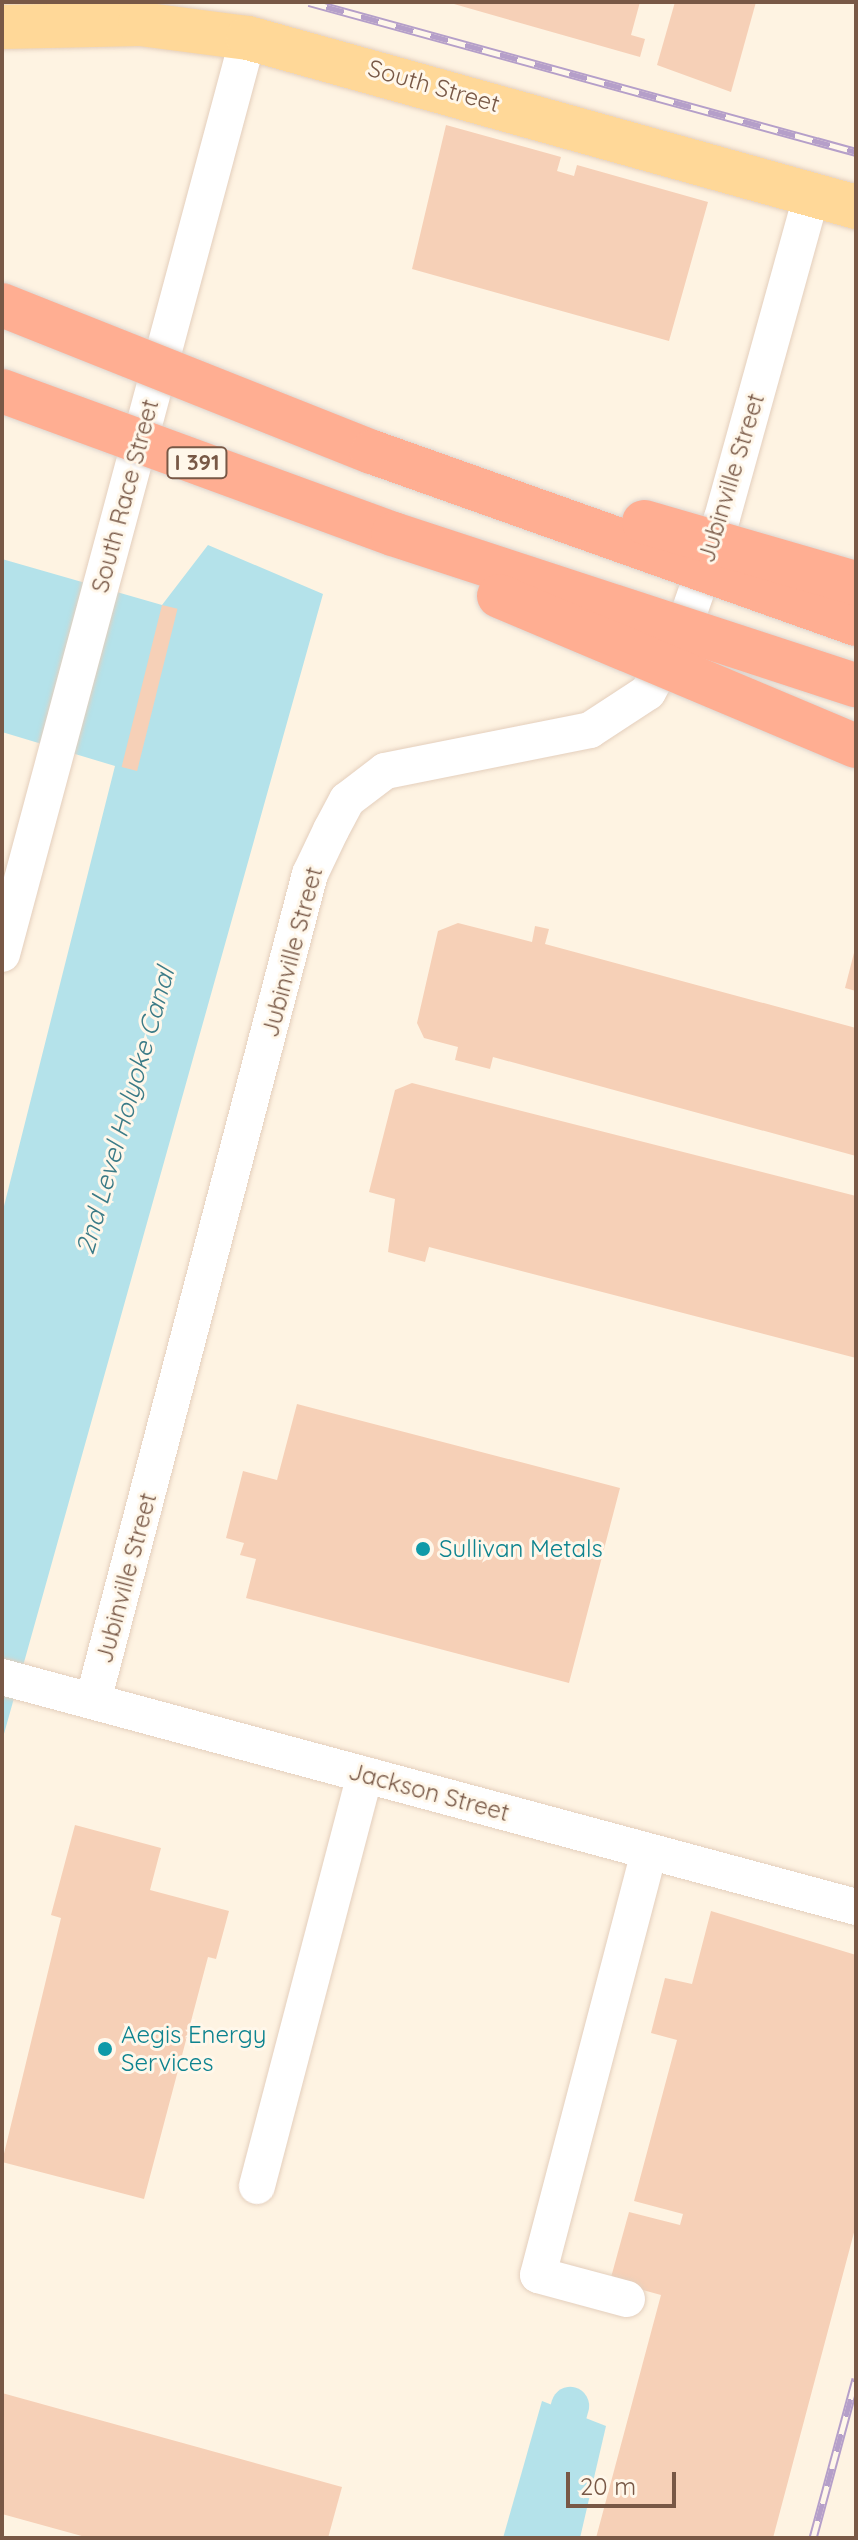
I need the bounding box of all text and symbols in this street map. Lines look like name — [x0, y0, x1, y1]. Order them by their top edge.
street label: South Street — [365, 53, 503, 119]
street label: Jubinville Street — [692, 390, 770, 566]
street label: South Race Street — [85, 396, 165, 596]
road number: I 391 — [165, 445, 229, 481]
street label: Jubinville Street — [255, 864, 329, 1040]
water label: 2nd Level Holyoke Canal — [69, 964, 181, 1258]
street label: Jubinville Street — [89, 1490, 163, 1666]
place label: Sullivan Metals — [439, 1535, 603, 1563]
marker: Sullivan Metals — [414, 1540, 432, 1558]
street label: Jackson Street — [345, 1757, 513, 1827]
place label: Aegis Energy Services — [121, 2021, 266, 2077]
marker: Aegis Energy Services — [96, 2040, 114, 2058]
scale bar — [570, 2456, 680, 2506]
text: 20 m — [580, 2471, 636, 2501]

